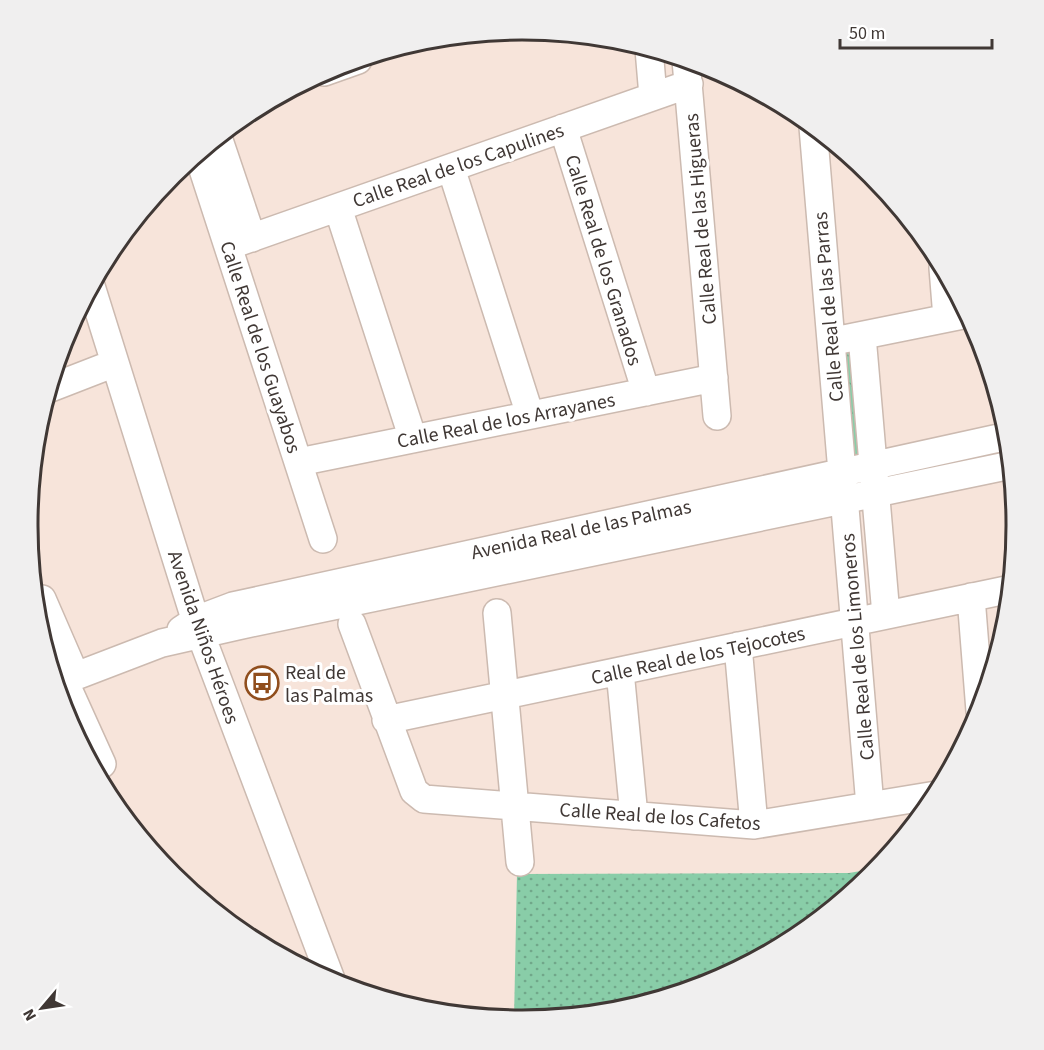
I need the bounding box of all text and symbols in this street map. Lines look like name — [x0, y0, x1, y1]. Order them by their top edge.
scale bar — [840, 12, 992, 50]
text: 50 m — [849, 21, 885, 46]
street label: Calle Real de las Higueras — [678, 112, 724, 326]
street label: Calle Real de los Capulines — [349, 117, 568, 215]
street label: Calle Real de los Granados — [558, 151, 648, 369]
street label: Calle Real de las Parras — [807, 211, 851, 403]
street label: Calle Real de los Guayabos — [213, 238, 308, 457]
street label: Calle Real de los Arrayanes — [395, 386, 618, 456]
street label: Avenida Real de las Palmas — [469, 493, 694, 567]
street label: Calle Real de los Limoneros — [834, 532, 882, 762]
street label: Avenida Niños Héroes — [160, 547, 246, 728]
street label: Calle Real de los Tejocotes — [589, 620, 808, 692]
place label: Real de las Palmas — [285, 659, 373, 710]
bus stop icon: Real de las Palmas — [244, 665, 280, 701]
street label: Calle Real de los Cafetos — [558, 796, 761, 838]
north arrow — [12, 978, 72, 1038]
text: N — [18, 1005, 42, 1025]

